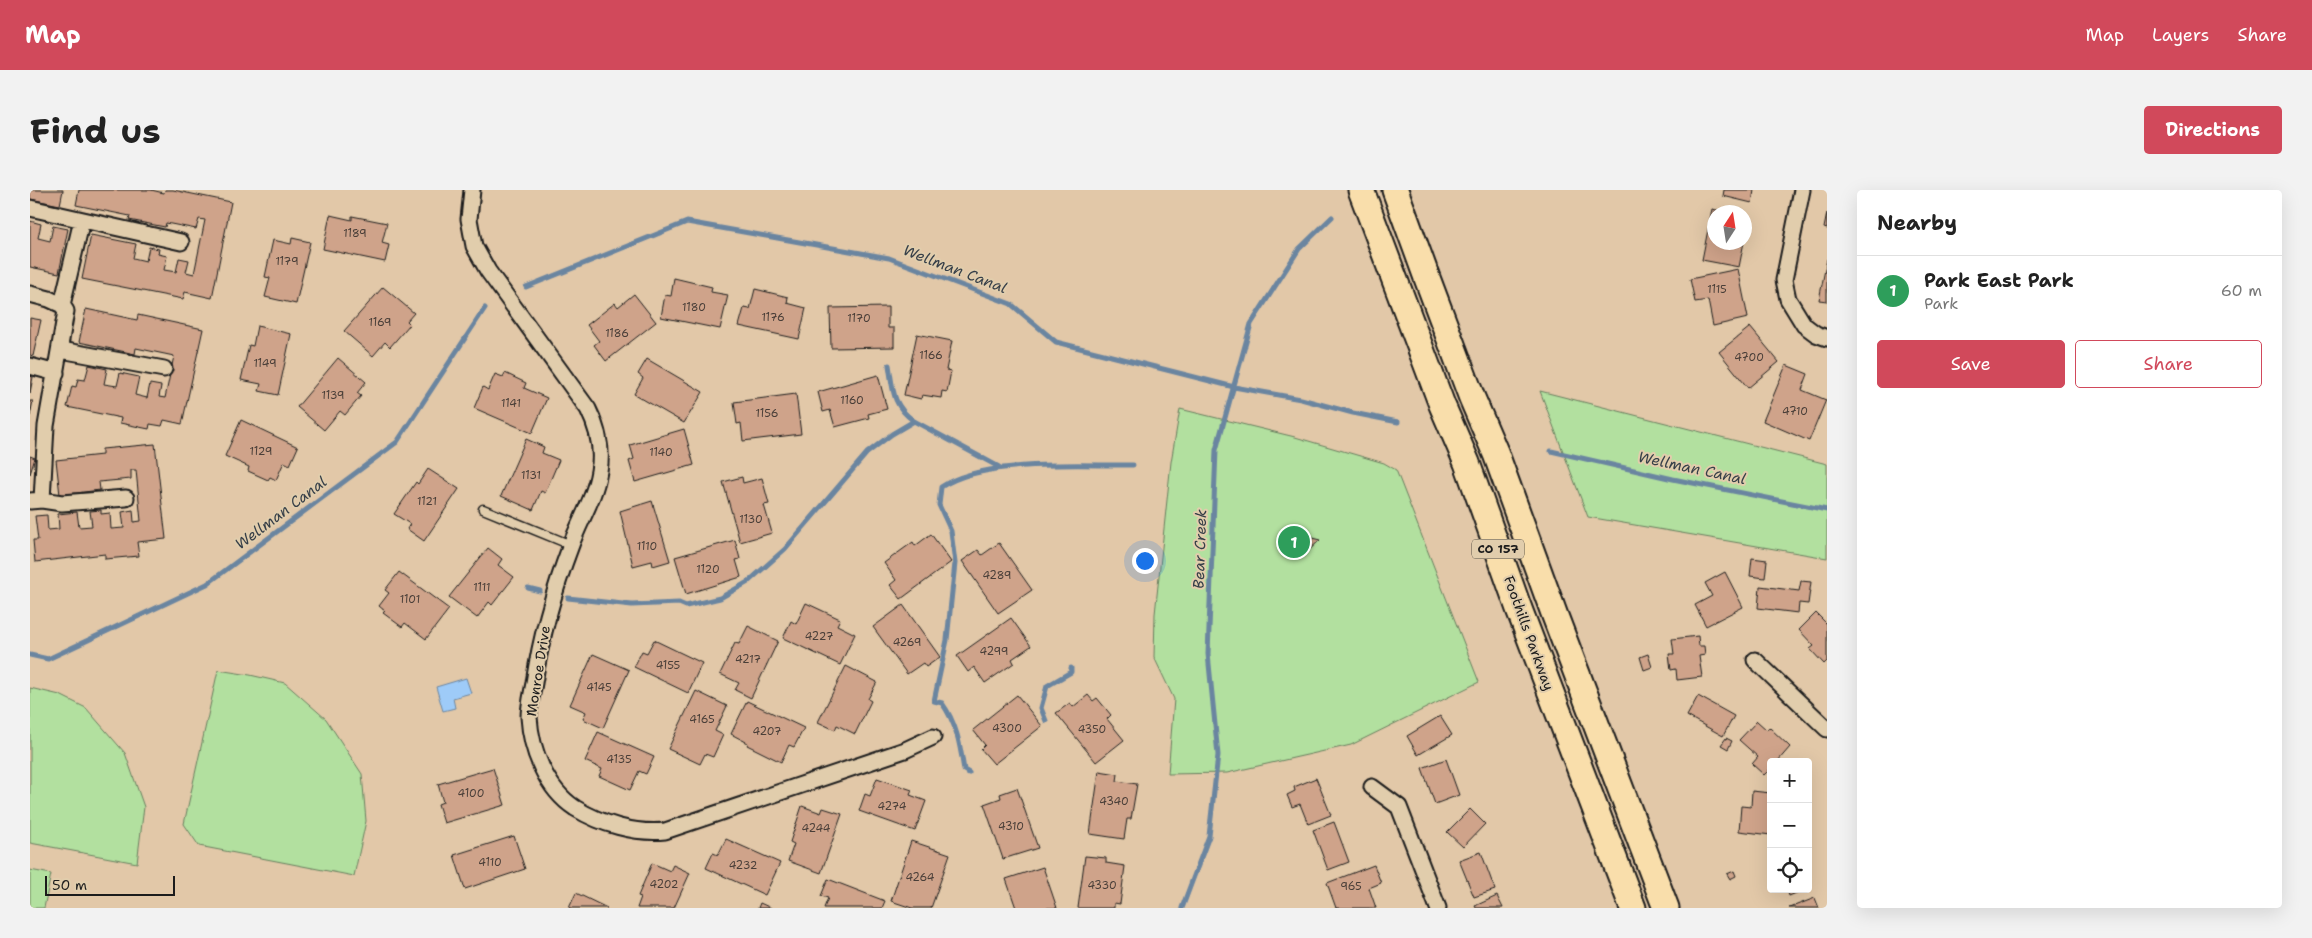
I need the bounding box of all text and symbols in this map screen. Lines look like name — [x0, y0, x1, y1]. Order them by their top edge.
text: Map — [25, 19, 81, 51]
text: Map — [2086, 23, 2124, 47]
text: Layers — [2152, 23, 2209, 47]
text: Share — [2237, 23, 2287, 47]
button: Directions — [2144, 106, 2282, 154]
text: Find us — [30, 107, 161, 154]
north arrow — [1707, 205, 1752, 250]
text: Nearby — [1877, 209, 1957, 237]
house number: 1189 — [343, 226, 367, 241]
water label: Wellman Canal — [900, 240, 1010, 298]
house number: 1179 — [275, 254, 299, 269]
text: Park East Park — [1924, 268, 2074, 293]
text: 1 — [1889, 280, 1897, 301]
text: 60 m — [2221, 280, 2262, 301]
house number: 1115 — [1707, 282, 1727, 297]
text: Park — [1924, 293, 1958, 314]
house number: 1180 — [682, 300, 706, 315]
house number: 1176 — [761, 310, 785, 325]
house number: 1170 — [847, 311, 871, 326]
house number: 1169 — [368, 315, 392, 330]
house number: 1186 — [605, 326, 629, 341]
button: Save — [1877, 340, 2065, 388]
button: Share — [2075, 340, 2262, 388]
house number: 1166 — [919, 348, 943, 363]
house number: 4700 — [1734, 350, 1764, 365]
house number: 1149 — [253, 356, 277, 371]
house number: 1139 — [321, 388, 345, 403]
house number: 1160 — [840, 393, 864, 408]
house number: 1141 — [501, 396, 521, 411]
house number: 4710 — [1782, 404, 1808, 419]
house number: 1156 — [756, 406, 778, 421]
house number: 1129 — [249, 444, 273, 459]
house number: 1140 — [649, 445, 673, 460]
water label: Wellman Canal — [1636, 447, 1748, 489]
house number: 1131 — [521, 468, 541, 483]
water label: Wellman Canal — [231, 472, 331, 554]
house number: 1121 — [417, 494, 437, 509]
water label: Bear Creek — [1189, 509, 1211, 589]
house number: 1130 — [739, 512, 763, 527]
pin: 1 — [1278, 523, 1310, 561]
house number: 1110 — [637, 539, 657, 554]
road number: CO 157 — [1472, 539, 1524, 558]
your location — [1132, 548, 1158, 574]
house number: 1120 — [696, 562, 720, 577]
house number: 4289 — [982, 568, 1012, 583]
street label: Foothills Parkway — [1500, 573, 1558, 693]
house number: 1111 — [473, 580, 491, 595]
house number: 1101 — [400, 592, 420, 607]
street label: Monroe Drive — [522, 624, 554, 718]
house number: 4227 — [805, 629, 834, 644]
house number: 4269 — [893, 635, 921, 650]
house number: 4299 — [979, 644, 1009, 659]
house number: 4217 — [735, 652, 761, 667]
house number: 4155 — [656, 658, 681, 673]
house number: 4145 — [586, 680, 612, 695]
house number: 4165 — [689, 712, 715, 727]
house number: 4300 — [992, 721, 1022, 736]
house number: 4350 — [1078, 722, 1106, 737]
house number: 4207 — [752, 724, 782, 739]
house number: 4135 — [606, 752, 632, 767]
map controls — [1767, 758, 1812, 893]
button: + — [1767, 758, 1812, 803]
house number: 4100 — [458, 786, 484, 801]
house number: 4340 — [1099, 794, 1129, 809]
house number: 4274 — [878, 799, 907, 814]
button: − — [1767, 803, 1812, 848]
house number: 4310 — [998, 819, 1024, 834]
house number: 4244 — [801, 821, 831, 836]
button: locate — [1767, 848, 1812, 893]
house number: 4110 — [478, 855, 502, 870]
house number: 4232 — [729, 858, 757, 873]
house number: 4264 — [905, 870, 935, 885]
scale bar — [45, 873, 175, 896]
text: 50 m — [52, 876, 87, 894]
house number: 4202 — [649, 877, 679, 892]
house number: 4330 — [1087, 878, 1117, 893]
house number: 965 — [1340, 879, 1362, 894]

